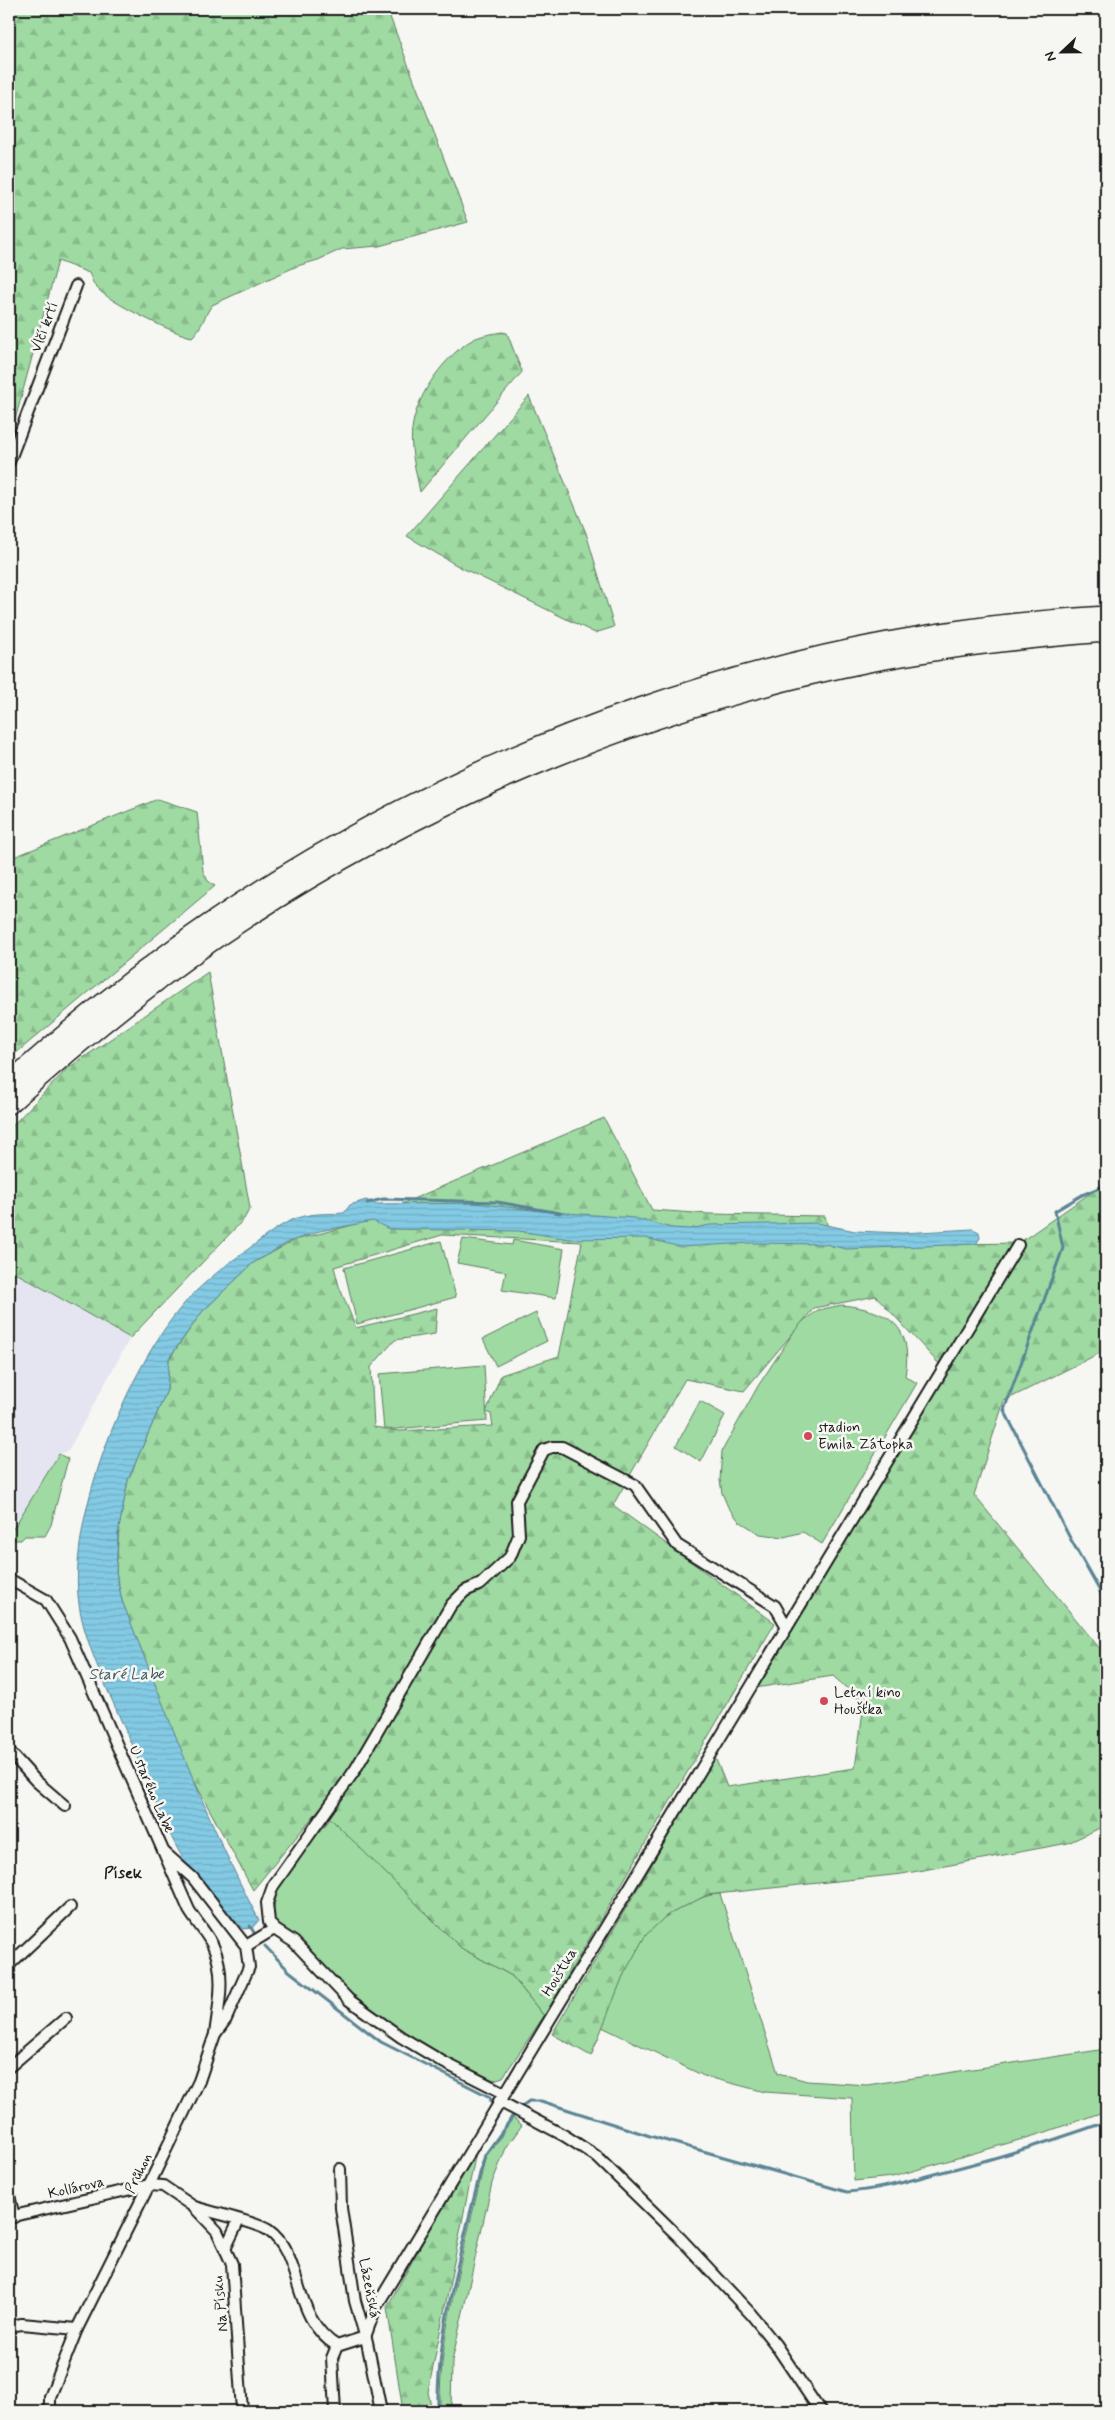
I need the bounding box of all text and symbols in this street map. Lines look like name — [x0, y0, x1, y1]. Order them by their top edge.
north arrow — [1038, 28, 1088, 78]
text: N — [1041, 49, 1061, 64]
street label: Vlčí krtí — [26, 299, 64, 356]
place label: stadion Emila Zátopka — [818, 1418, 913, 1455]
marker: stadion Emila Zátopka — [802, 1430, 814, 1442]
water label: Staré Labe — [88, 1664, 165, 1685]
place label: Letní kino Houšťka — [834, 1683, 900, 1720]
marker: Letní kino Houšťka — [818, 1695, 830, 1707]
street label: U starého Labe — [124, 1743, 179, 1837]
district label: Písek — [104, 1863, 143, 1884]
street label: Houštka — [538, 1944, 582, 2000]
street label: Průhon — [121, 2150, 157, 2197]
street label: Kollárova — [46, 2172, 107, 2204]
street label: Lázeňská — [353, 2256, 385, 2320]
street label: Na Písku — [209, 2275, 233, 2333]

